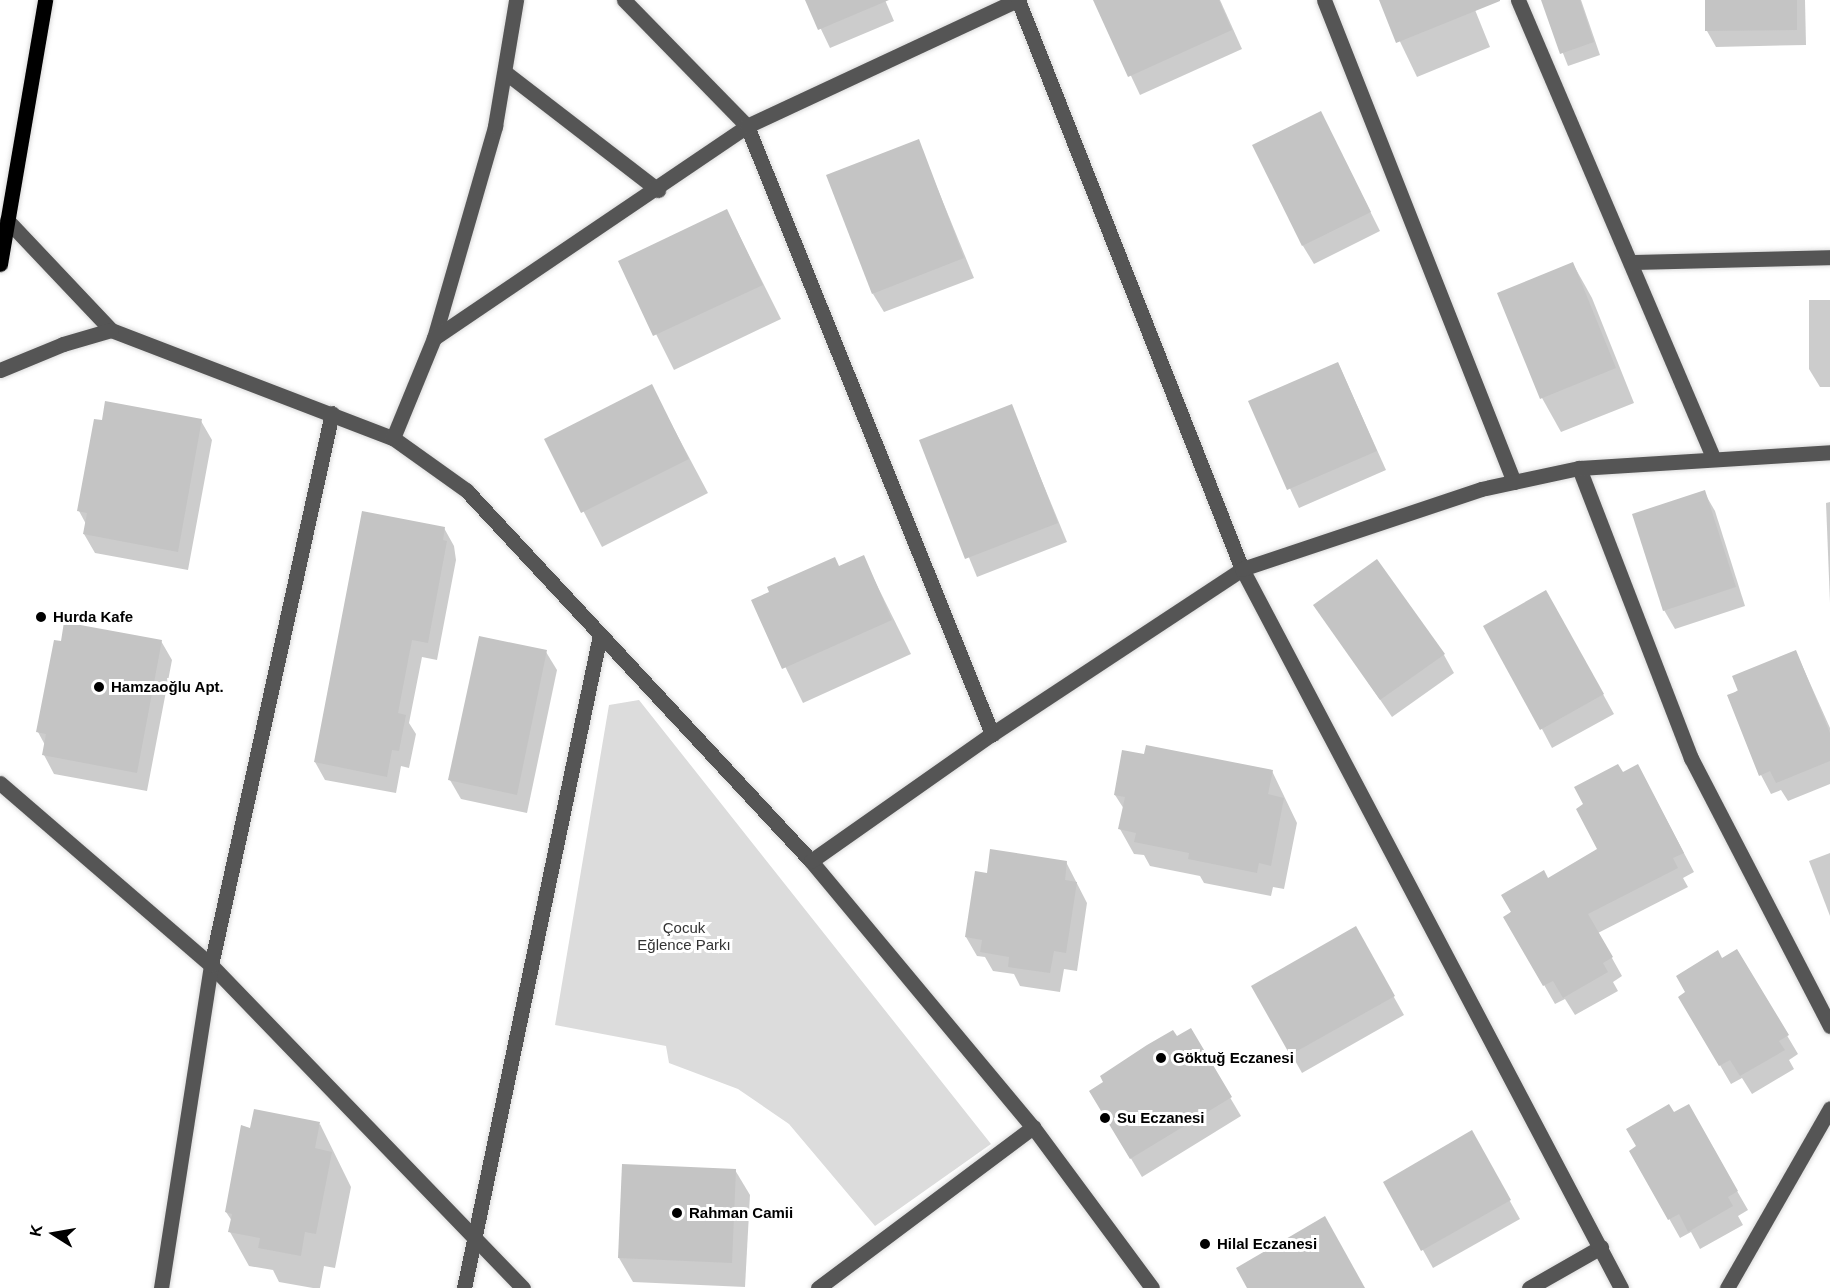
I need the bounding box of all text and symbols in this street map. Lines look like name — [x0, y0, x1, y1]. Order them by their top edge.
place label: Hurda Kafe — [53, 608, 133, 626]
marker: Hurda Kafe — [34, 610, 48, 624]
place label: Hamzaoğlu Apt. — [111, 678, 224, 696]
marker: Hamzaoğlu Apt. — [92, 680, 106, 694]
park label: Çocuk Eğlence Parkı — [637, 918, 731, 953]
place label: Göktuğ Eczanesi — [1173, 1049, 1294, 1067]
marker: Göktuğ Eczanesi — [1154, 1051, 1168, 1065]
place label: Su Eczanesi — [1117, 1109, 1205, 1127]
marker: Su Eczanesi — [1098, 1111, 1112, 1125]
north arrow — [24, 1204, 84, 1264]
place label: Rahman Camii — [689, 1204, 793, 1222]
marker: Rahman Camii — [670, 1206, 684, 1220]
text: K — [26, 1223, 45, 1238]
place label: Hilal Eczanesi — [1217, 1235, 1317, 1253]
marker: Hilal Eczanesi — [1198, 1237, 1212, 1251]

